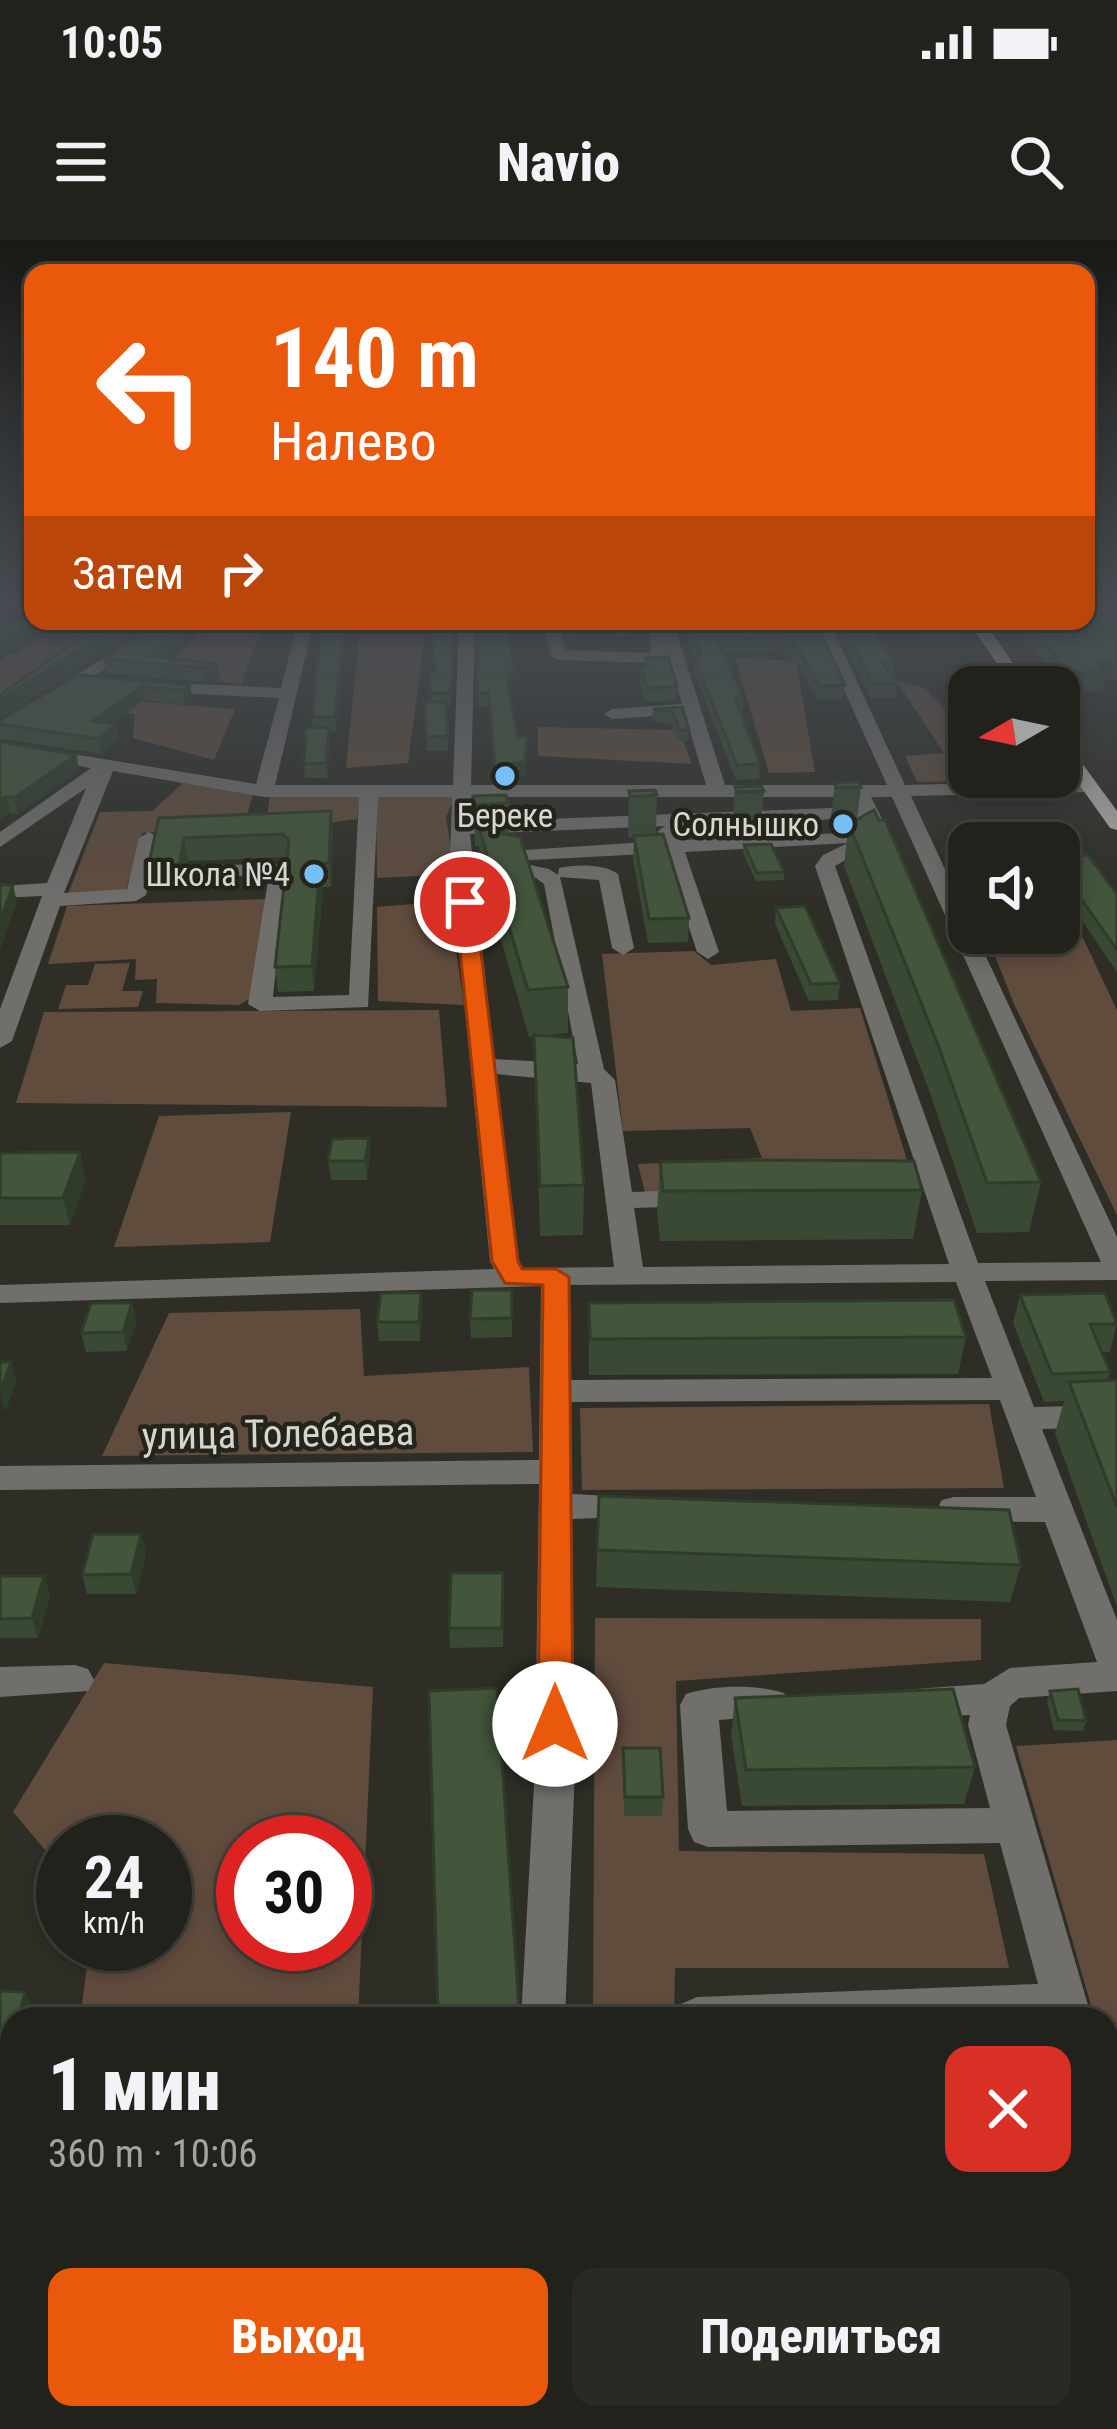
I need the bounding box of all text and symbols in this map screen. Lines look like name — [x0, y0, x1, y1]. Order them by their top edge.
text: 10:05 — [60, 16, 163, 69]
icon: menu — [48, 129, 114, 195]
icon: search — [1003, 129, 1069, 195]
text: Navio — [497, 131, 620, 194]
text: 140 m — [270, 309, 479, 408]
icon: left — [72, 312, 228, 468]
text: Налево — [270, 410, 437, 473]
icon: right — [208, 540, 274, 606]
text: Затем — [72, 547, 184, 600]
north arrow — [948, 666, 1080, 798]
map controls — [948, 666, 1080, 954]
marker: Береке — [492, 763, 518, 789]
place label: Береке — [457, 796, 553, 835]
place label: Солнышко — [673, 805, 819, 844]
marker: Солнышко — [830, 811, 856, 837]
button: sound — [948, 822, 1080, 954]
pin — [414, 851, 516, 953]
place label: Школа №4 — [146, 855, 290, 894]
marker: Школа №4 — [301, 861, 327, 887]
icon: arrive — [432, 869, 498, 935]
street label: улица Толебаева — [141, 1409, 415, 1459]
position arrow — [492, 1661, 618, 1787]
speed limit sign: 30 — [216, 1815, 372, 1971]
text: 24 — [84, 1842, 144, 1913]
text: km/h — [83, 1905, 145, 1940]
text: 1 мин — [48, 2043, 221, 2128]
button: close — [945, 2046, 1071, 2172]
text: 360 m · 10:06 — [48, 2131, 258, 2177]
button: Выход — [48, 2268, 548, 2406]
button: Поделиться — [572, 2268, 1071, 2406]

